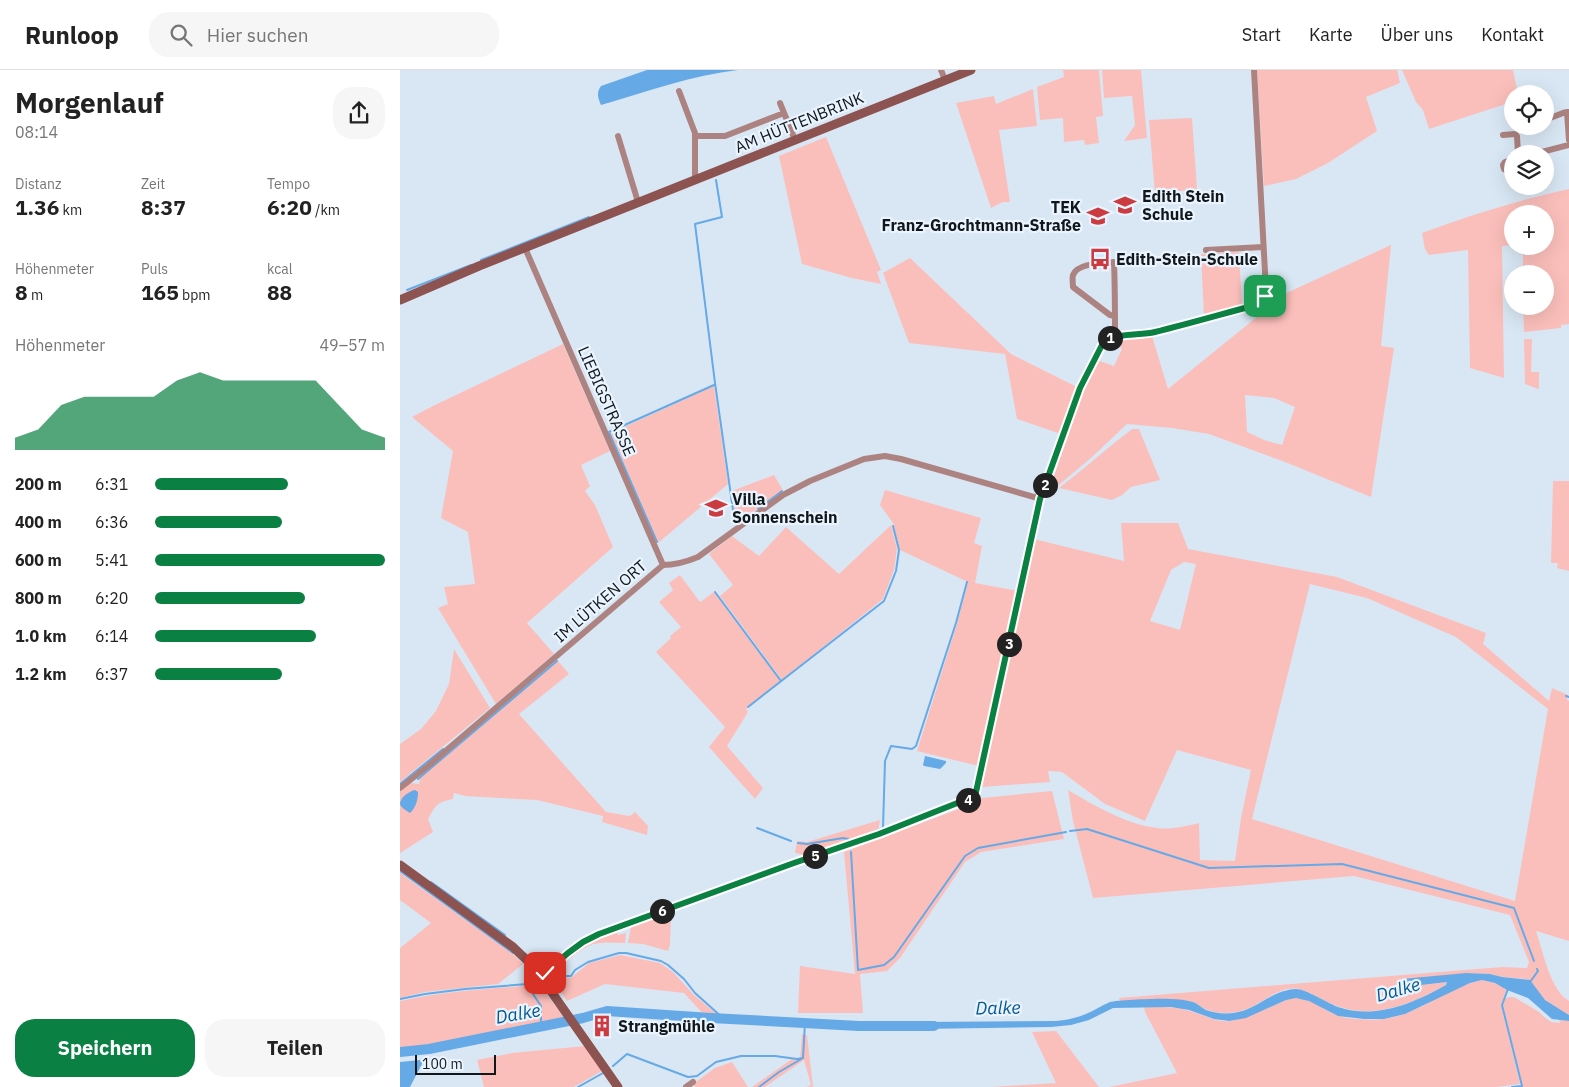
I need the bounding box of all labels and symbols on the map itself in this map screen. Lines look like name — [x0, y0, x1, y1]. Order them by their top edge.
street label: AM HÜTTENBRINK — [732, 87, 866, 157]
place label: Edith Stein Schule — [1142, 186, 1224, 224]
school or university icon: Edith Stein Schule — [1112, 192, 1138, 218]
place label: TEK Franz-Grochtmann-Straße — [882, 197, 1081, 235]
school or university icon: TEK Franz-Grochtmann-Straße — [1085, 203, 1111, 229]
bus stop icon: Edith-Stein-Schule — [1087, 246, 1113, 272]
place label: Edith-Stein-Schule — [1116, 249, 1258, 269]
pin — [1244, 275, 1286, 317]
pin: 1 — [1098, 326, 1122, 350]
street label: LIEBIGSTRASSE — [574, 343, 640, 459]
pin: 2 — [1032, 472, 1058, 498]
place label: Villa Sonnenschein — [732, 489, 838, 527]
school or university icon: Villa Sonnenschein — [703, 495, 729, 521]
street label: IM LÜTKEN ORT — [550, 556, 650, 646]
pin: 3 — [996, 632, 1022, 656]
pin: 4 — [956, 788, 980, 812]
pin: 5 — [802, 844, 828, 868]
pin: 6 — [650, 898, 674, 924]
pin — [524, 952, 566, 994]
water label: Dalke — [1373, 972, 1423, 1007]
water label: Dalke — [975, 996, 1021, 1019]
water label: Dalke — [494, 998, 542, 1029]
building icon: Strangmühle — [589, 1013, 615, 1039]
place label: Strangmühle — [618, 1016, 715, 1036]
scale bar — [415, 1052, 496, 1075]

